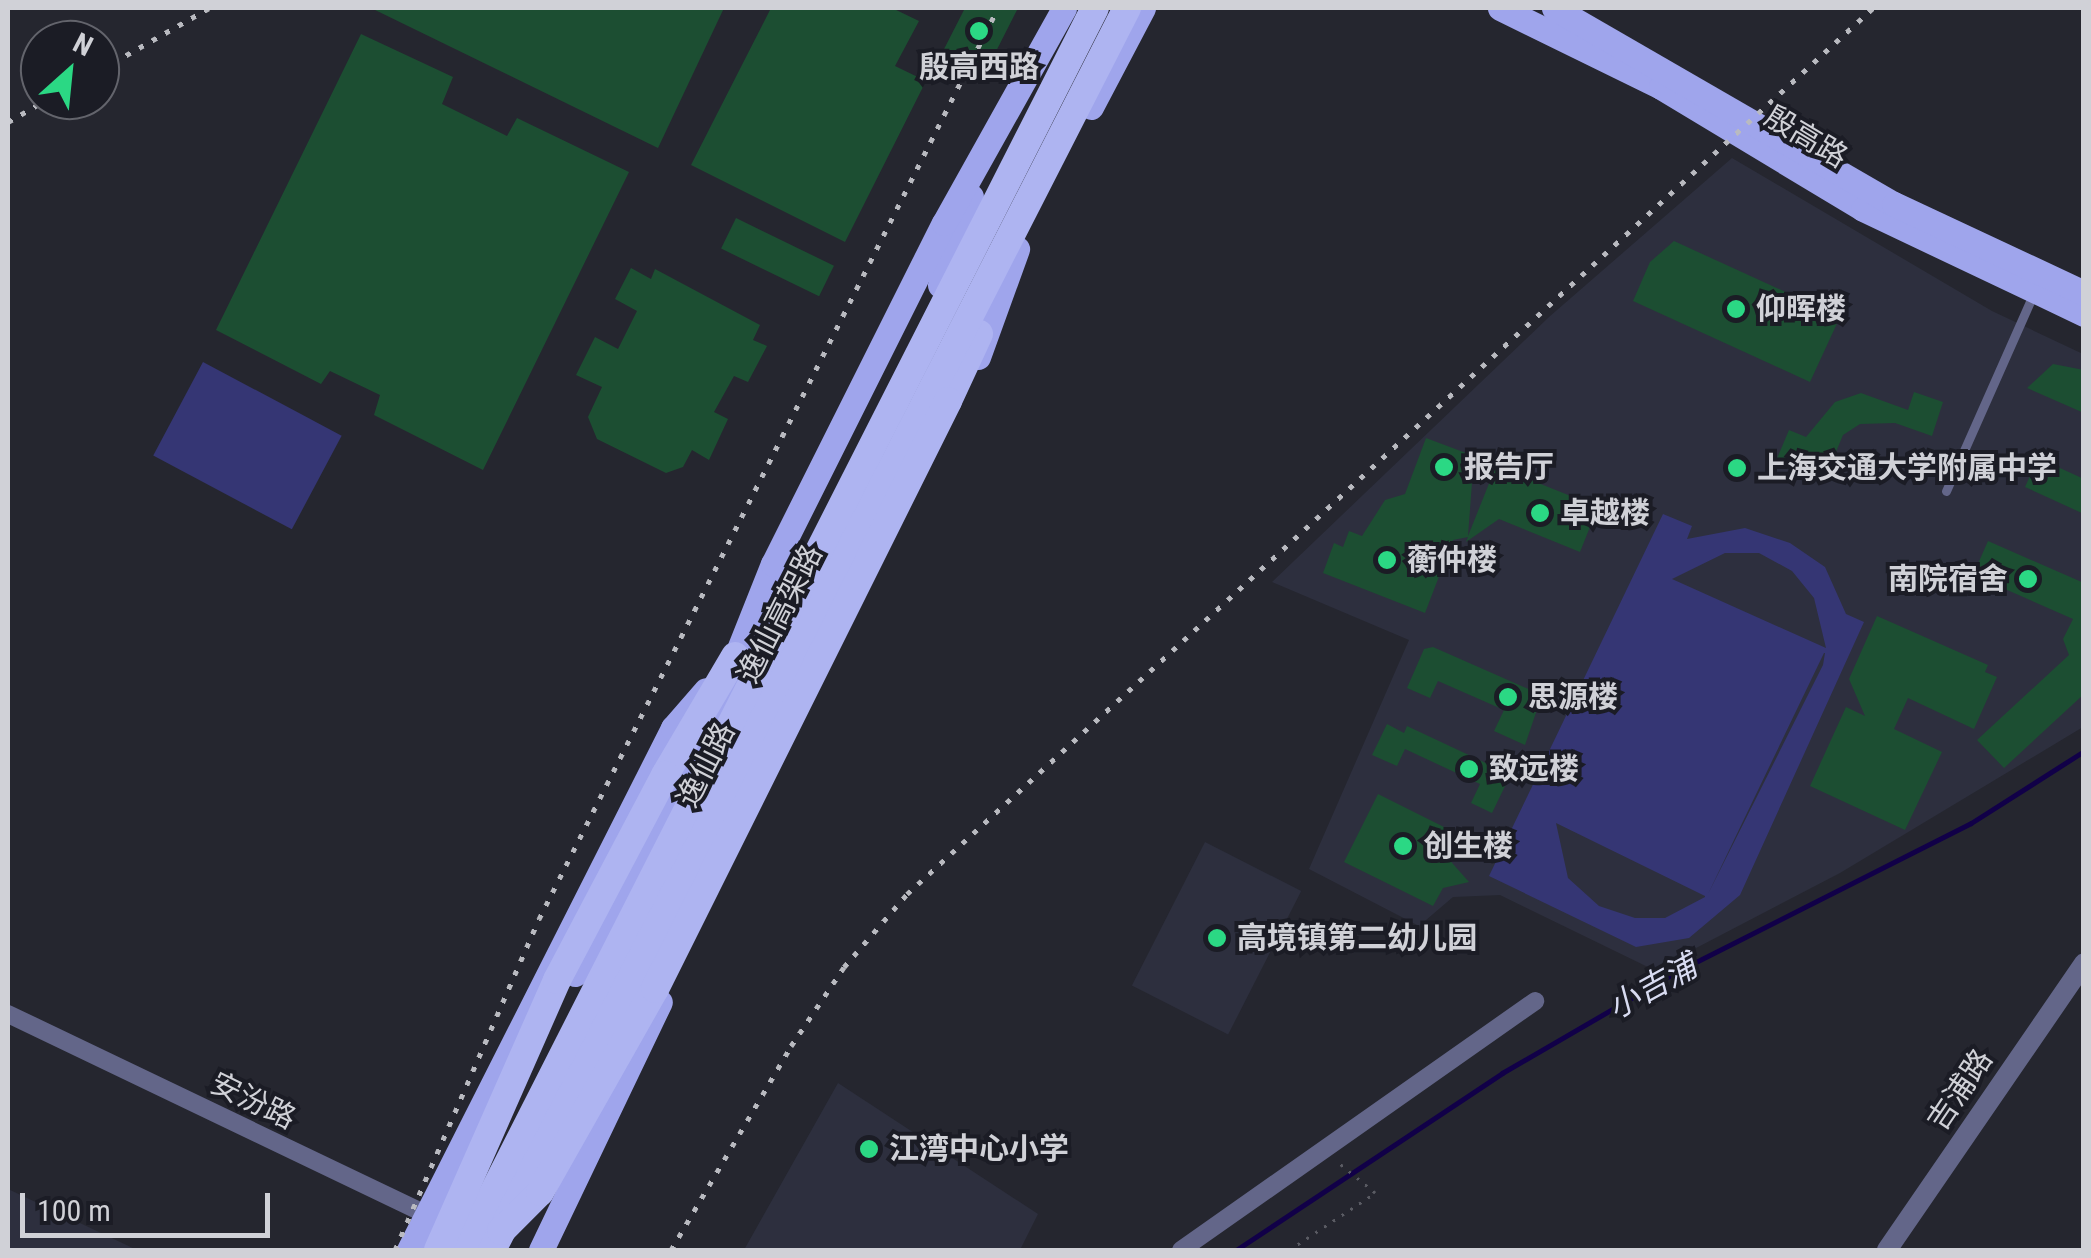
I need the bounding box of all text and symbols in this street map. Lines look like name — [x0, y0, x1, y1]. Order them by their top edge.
marker: 殷高西路 — [966, 18, 992, 44]
north arrow — [20, 20, 120, 120]
text: N — [68, 26, 98, 63]
place label: 殷高西路 — [919, 49, 1039, 85]
street label: 殷高路 — [1758, 98, 1854, 176]
place label: 仰晖楼 — [1756, 291, 1846, 327]
marker: 仰晖楼 — [1725, 298, 1747, 320]
place label: 报告厅 — [1464, 449, 1554, 485]
place label: 上海交通大学附属中学 — [1757, 450, 2057, 486]
marker: 报告厅 — [1433, 456, 1455, 478]
marker: 上海交通大学附属中学 — [1726, 457, 1748, 479]
place label: 卓越楼 — [1560, 495, 1650, 531]
marker: 卓越楼 — [1529, 502, 1551, 524]
street label: 逸仙高架路 — [730, 539, 830, 689]
place label: 蘅仲楼 — [1407, 542, 1497, 578]
marker: 蘅仲楼 — [1376, 549, 1398, 571]
place label: 南院宿舍 — [1888, 561, 2008, 597]
marker: 南院宿舍 — [2017, 568, 2039, 590]
place label: 思源楼 — [1528, 679, 1618, 715]
marker: 思源楼 — [1497, 686, 1519, 708]
street label: 逸仙路 — [670, 717, 742, 813]
place label: 致远楼 — [1489, 751, 1579, 787]
marker: 致远楼 — [1458, 758, 1480, 780]
place label: 创生楼 — [1423, 828, 1513, 864]
marker: 创生楼 — [1392, 835, 1414, 857]
place label: 高境镇第二幼儿园 — [1237, 920, 1477, 956]
marker: 高境镇第二幼儿园 — [1206, 927, 1228, 949]
water label: 小吉浦 — [1601, 947, 1703, 1027]
street label: 吉浦路 — [1920, 1043, 2000, 1137]
street label: 安汾路 — [205, 1065, 301, 1137]
place label: 江湾中心小学 — [889, 1131, 1069, 1167]
marker: 江湾中心小学 — [858, 1138, 880, 1160]
scale bar — [25, 1173, 275, 1235]
text: 100 m — [37, 1193, 111, 1228]

